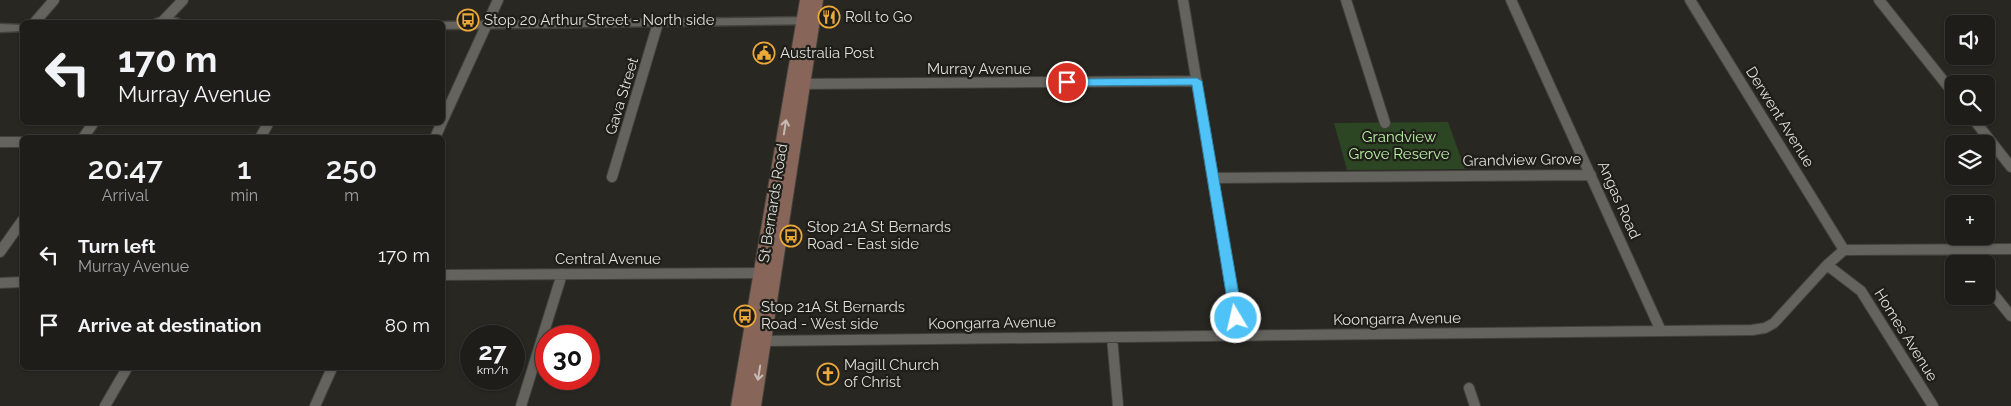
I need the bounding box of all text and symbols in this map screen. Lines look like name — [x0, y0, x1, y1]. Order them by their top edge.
restaurant icon: Roll to Go — [817, 5, 841, 29]
bus stop icon: Stop 20 Arthur Street - North side — [456, 8, 480, 32]
place label: Roll to Go — [845, 8, 912, 26]
place label: Stop 20 Arthur Street - North side — [484, 11, 715, 29]
map controls — [1945, 15, 1995, 305]
button: sound — [1945, 15, 1995, 65]
text: 170 m — [118, 39, 217, 80]
icon: left — [35, 40, 100, 105]
public building icon: Australia Post — [752, 41, 776, 65]
place label: Australia Post — [780, 44, 874, 62]
street label: Gava Street — [602, 55, 642, 137]
street label: Murray Avenue — [927, 60, 1031, 78]
pin — [1046, 61, 1088, 103]
street label: Derwent Avenue — [1742, 63, 1818, 171]
icon: arrive — [1053, 68, 1081, 96]
button: search — [1945, 75, 1995, 125]
text: Murray Avenue — [118, 81, 271, 107]
one-way arrow — [781, 119, 791, 135]
park label: Grandview Grove Reserve — [1349, 128, 1450, 163]
button: layers — [1945, 135, 1995, 185]
street label: St Bernards Road — [755, 142, 791, 264]
street label: Grandview Grove — [1463, 150, 1582, 170]
text: 20:47 — [88, 151, 163, 186]
text: 1 — [237, 151, 251, 186]
text: 250 — [326, 151, 377, 186]
street label: Angas Road — [1594, 158, 1644, 242]
text: Arrival — [102, 186, 149, 205]
text: min — [230, 186, 258, 205]
text: m — [344, 186, 359, 205]
button: + — [1945, 195, 1995, 245]
place label: Stop 21A St Bernards Road - East side — [807, 218, 951, 253]
bus stop icon: Stop 21A St Bernards Road - East side — [779, 224, 803, 248]
text: Turn left — [78, 235, 155, 257]
icon: left — [35, 241, 63, 269]
text: 170 m — [378, 244, 430, 266]
street label: Central Avenue — [555, 250, 661, 268]
button: − — [1945, 255, 1995, 305]
text: Murray Avenue — [78, 257, 189, 276]
street label: Homes Avenue — [1870, 285, 1942, 385]
position arrow — [1209, 291, 1261, 343]
place label: Stop 21A St Bernards Road - West side — [761, 298, 905, 333]
bus stop icon: Stop 21A St Bernards Road - West side — [733, 304, 757, 328]
street label: Koongarra Avenue — [1333, 309, 1461, 329]
icon: arrive — [35, 311, 63, 339]
street label: Koongarra Avenue — [928, 313, 1056, 333]
text: Arrive at destination — [78, 314, 262, 336]
text: 80 m — [385, 314, 430, 336]
speed limit sign: 30 — [535, 325, 600, 390]
text: 27 — [478, 336, 507, 366]
place label: Magill Church of Christ — [844, 356, 939, 391]
church icon: Magill Church of Christ — [816, 362, 840, 386]
text: km/h — [477, 363, 508, 377]
one-way arrow — [753, 365, 763, 381]

